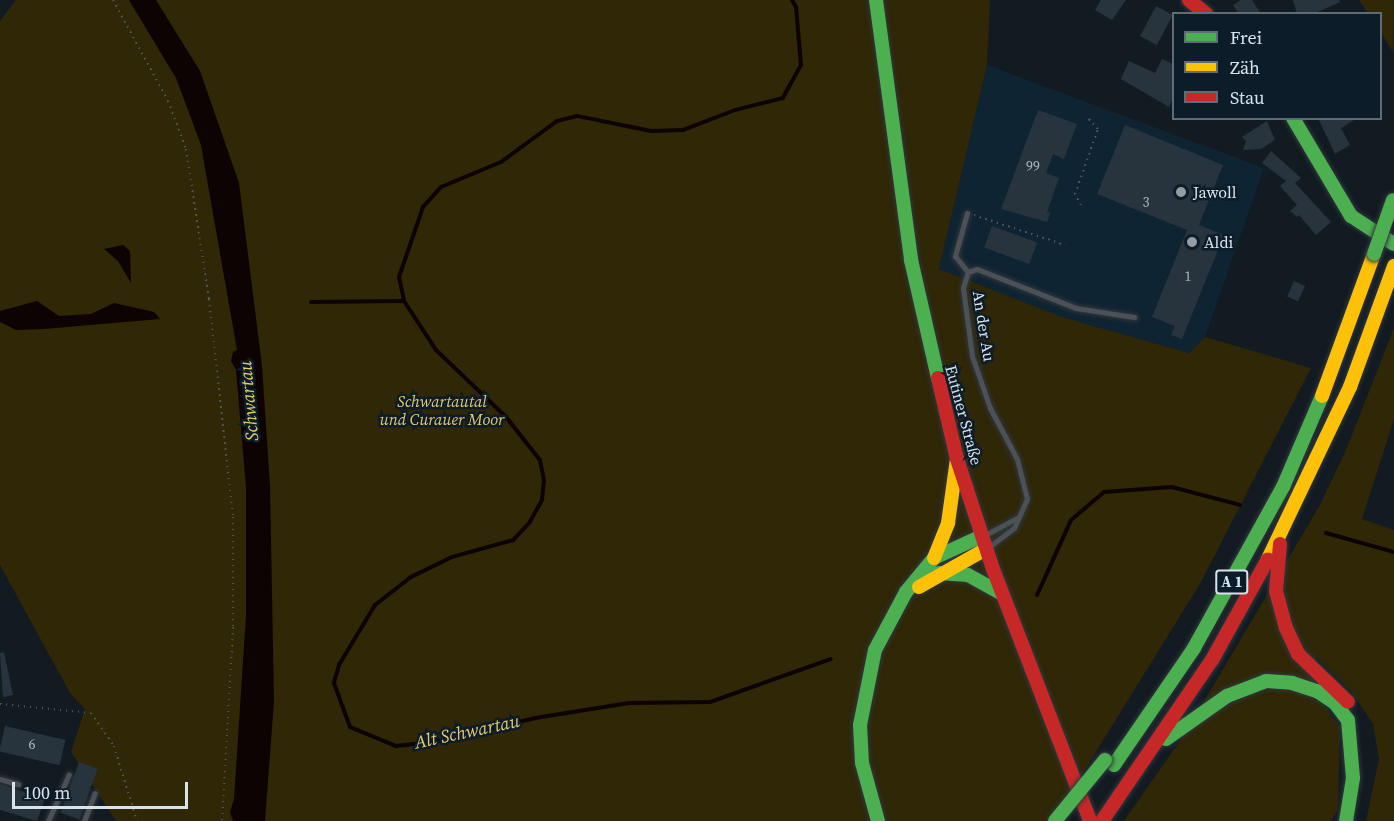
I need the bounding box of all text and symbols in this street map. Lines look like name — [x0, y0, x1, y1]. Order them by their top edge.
legend — [1172, 12, 1382, 120]
text: Frei — [1230, 25, 1262, 50]
text: Zäh — [1230, 55, 1260, 80]
text: Stau — [1230, 85, 1265, 110]
house number: 99 — [1026, 158, 1040, 174]
place label: Jawoll — [1193, 182, 1236, 202]
marker: Jawoll — [1174, 185, 1188, 199]
house number: 3 — [1143, 194, 1149, 210]
place label: Aldi — [1204, 232, 1233, 252]
marker: Aldi — [1185, 235, 1199, 249]
house number: 1 — [1185, 268, 1191, 284]
street label: An der Au — [969, 289, 999, 363]
water label: Schwartau — [235, 360, 263, 442]
street label: Eutiner Straße — [941, 363, 987, 467]
park label: Schwartautal und Curauer Moor — [380, 391, 504, 429]
road number: A 1 — [1214, 570, 1250, 594]
water label: Alt Schwartau — [412, 710, 522, 754]
house number: 6 — [29, 736, 35, 752]
scale bar — [15, 770, 190, 808]
text: 100 m — [23, 780, 70, 805]

